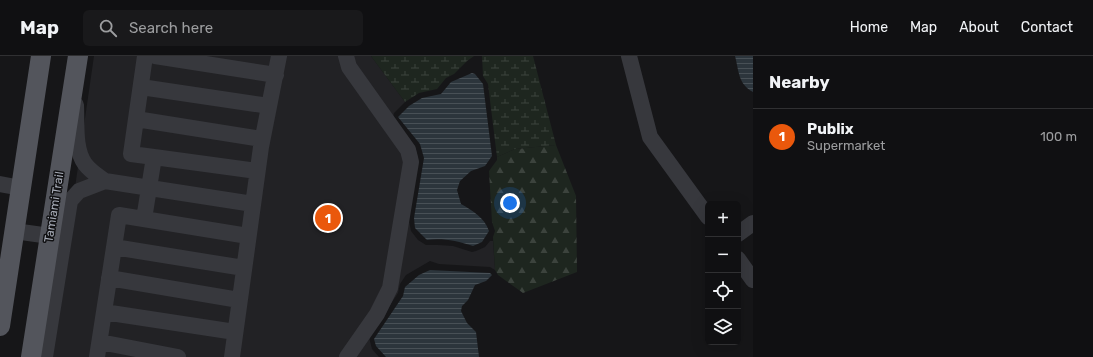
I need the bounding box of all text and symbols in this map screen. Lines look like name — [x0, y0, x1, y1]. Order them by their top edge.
search box — [83, 10, 363, 46]
text: Map — [20, 16, 59, 39]
icon: search — [97, 17, 119, 39]
text: Search here — [129, 19, 213, 37]
text: Home — [850, 19, 888, 36]
text: Map — [910, 19, 937, 36]
text: About — [959, 19, 999, 36]
text: Contact — [1021, 19, 1073, 36]
text: Nearby — [769, 72, 830, 92]
text: Publix — [807, 120, 854, 138]
text: 1 — [779, 129, 785, 144]
text: 100 m — [1040, 129, 1077, 144]
text: Supermarket — [807, 138, 885, 153]
street label: Tamiami Trail — [41, 170, 67, 244]
your location — [500, 193, 520, 213]
map controls — [705, 201, 741, 345]
button: + — [705, 201, 741, 237]
pin: 1 — [315, 203, 341, 233]
button: − — [705, 237, 741, 273]
button: locate — [705, 273, 741, 309]
button: layers — [705, 309, 741, 345]

